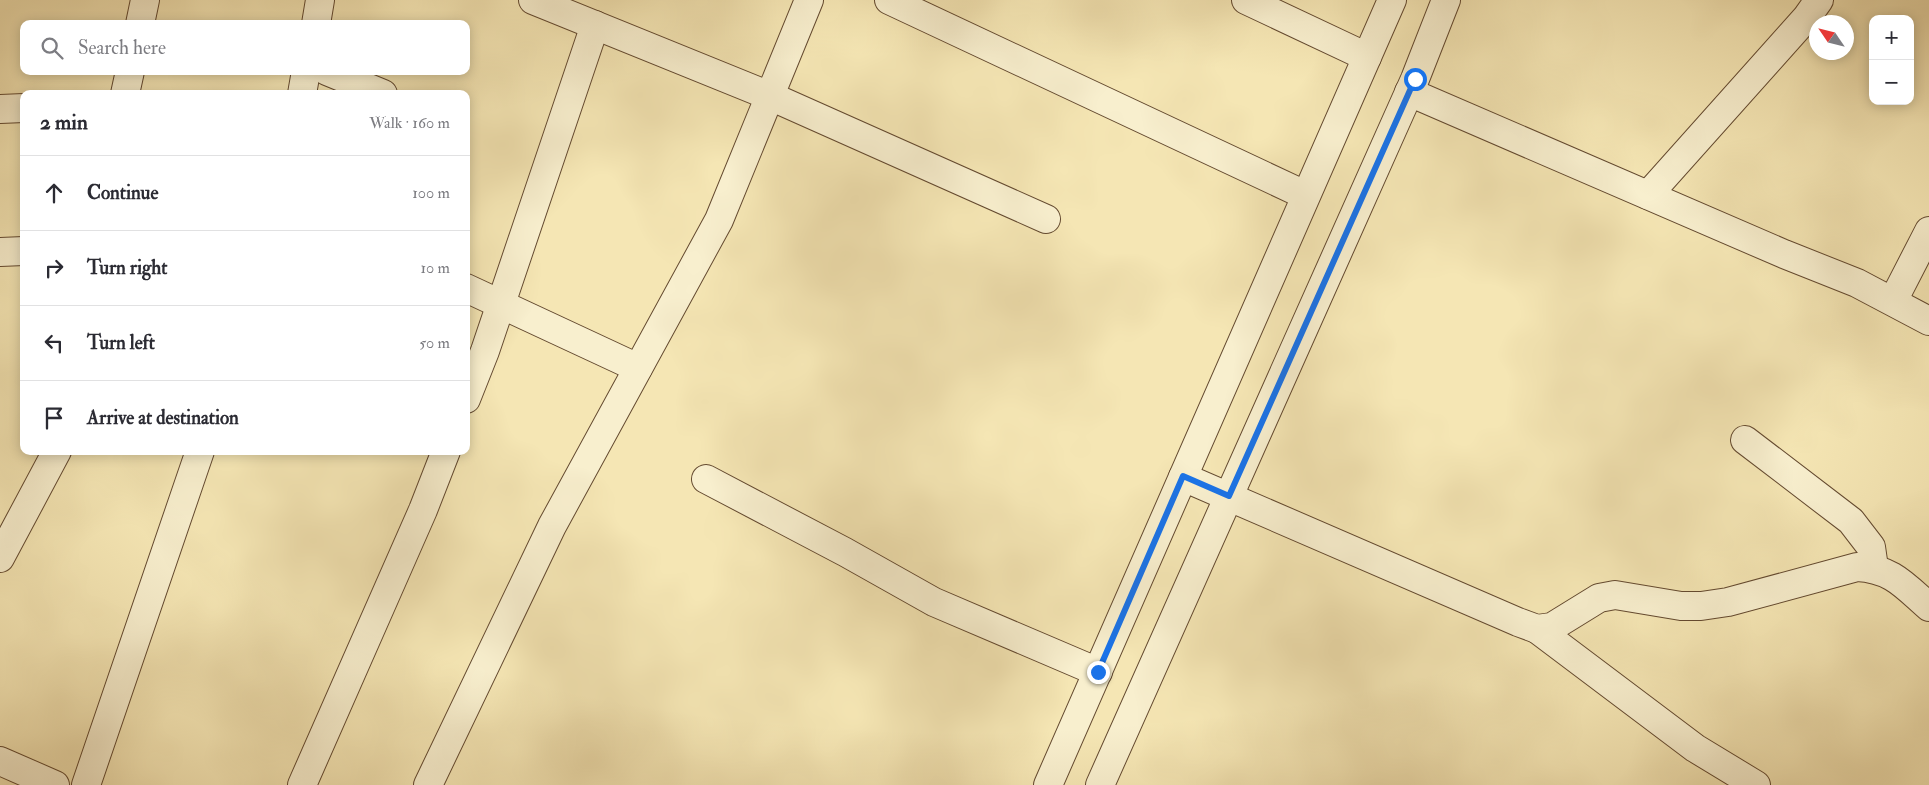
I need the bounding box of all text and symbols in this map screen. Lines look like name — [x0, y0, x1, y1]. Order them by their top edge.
north arrow — [1809, 15, 1854, 60]
map controls — [1869, 15, 1914, 105]
button: + — [1869, 15, 1914, 60]
search box — [20, 20, 470, 75]
icon: search — [38, 34, 66, 62]
text: Search here — [78, 36, 166, 60]
button: − — [1869, 60, 1914, 105]
route start — [1404, 68, 1427, 91]
text: 2 min — [40, 109, 88, 136]
text: Walk · 160 m — [369, 113, 450, 133]
icon: ahead — [40, 179, 68, 207]
text: Continue — [87, 181, 158, 205]
text: 100 m — [412, 183, 450, 203]
icon: right — [40, 254, 68, 282]
text: Turn right — [87, 256, 167, 280]
text: 10 m — [420, 258, 450, 278]
icon: left — [40, 329, 68, 357]
text: Turn left — [87, 331, 155, 355]
text: 50 m — [419, 333, 450, 353]
icon: arrive — [40, 404, 68, 432]
text: Arrive at destination — [87, 406, 239, 430]
route end — [1087, 661, 1110, 684]

